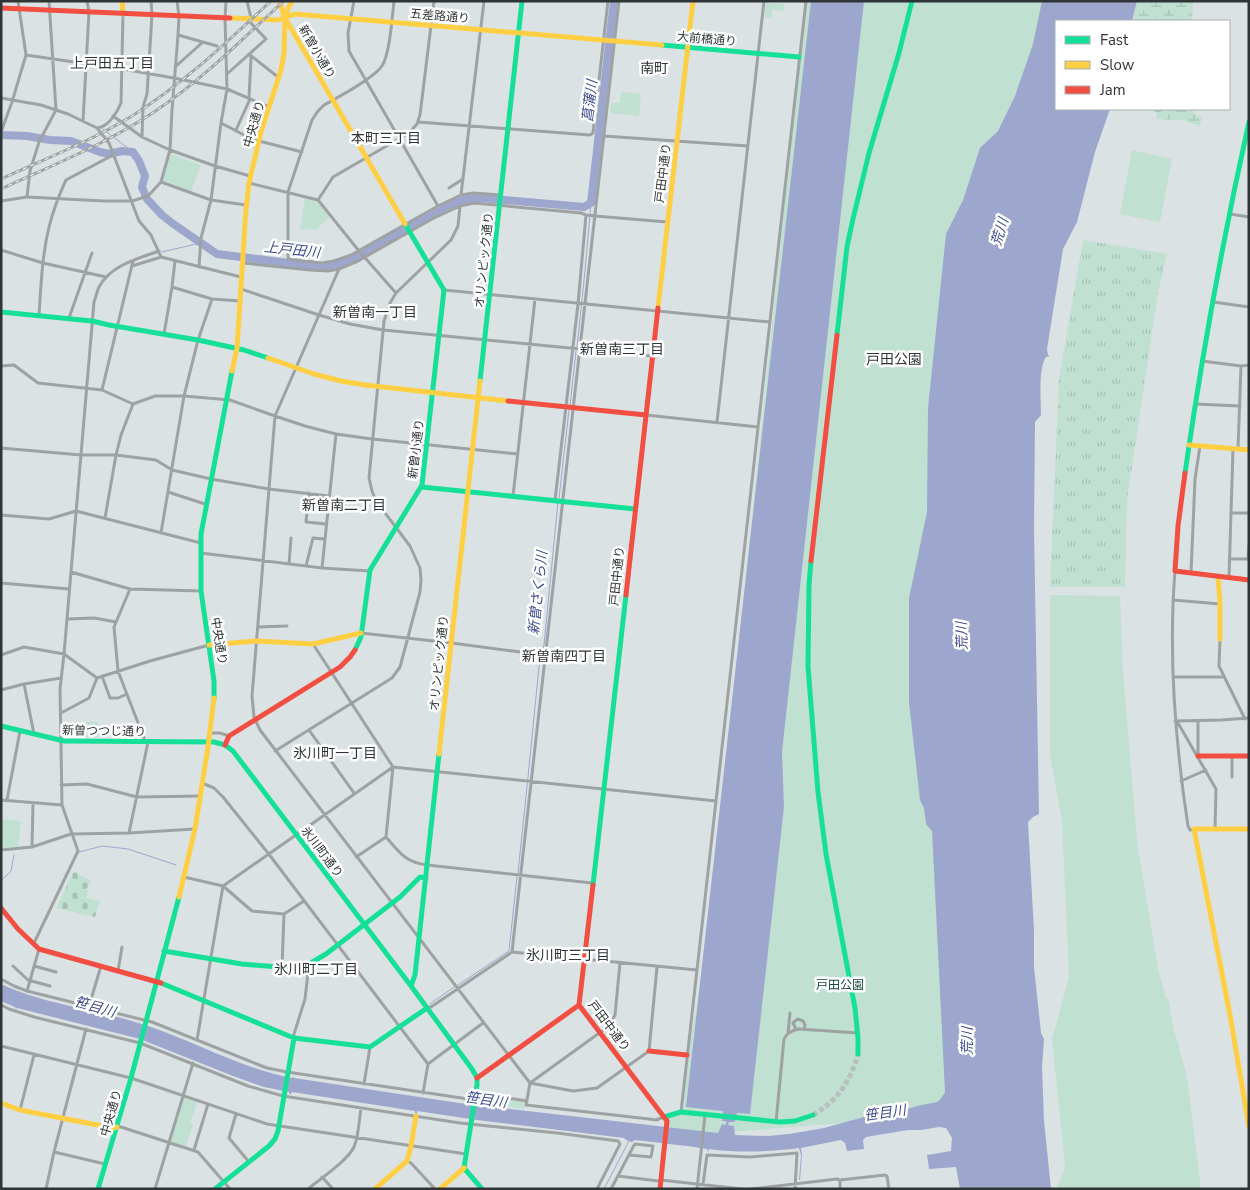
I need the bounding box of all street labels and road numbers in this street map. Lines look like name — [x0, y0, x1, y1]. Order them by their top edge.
street label: 五差路通り — [409, 5, 471, 27]
street label: 新曽小通り — [295, 22, 339, 82]
street label: 大前橋通り — [676, 28, 738, 50]
street label: 中央通り — [240, 99, 268, 149]
street label: 戸田中通り — [651, 142, 675, 204]
street label: オリンピック通り — [471, 211, 497, 309]
street label: 新曽小通り — [404, 418, 428, 480]
street label: 戸田中通り — [606, 545, 628, 607]
street label: オリンピック通り — [426, 614, 452, 712]
street label: 中央通り — [207, 616, 231, 666]
street label: 新曽つつじ通り — [62, 722, 146, 740]
street label: 氷川町通り — [298, 823, 346, 881]
street label: 戸田中通り — [585, 997, 633, 1055]
street label: 中央通り — [97, 1088, 125, 1138]

